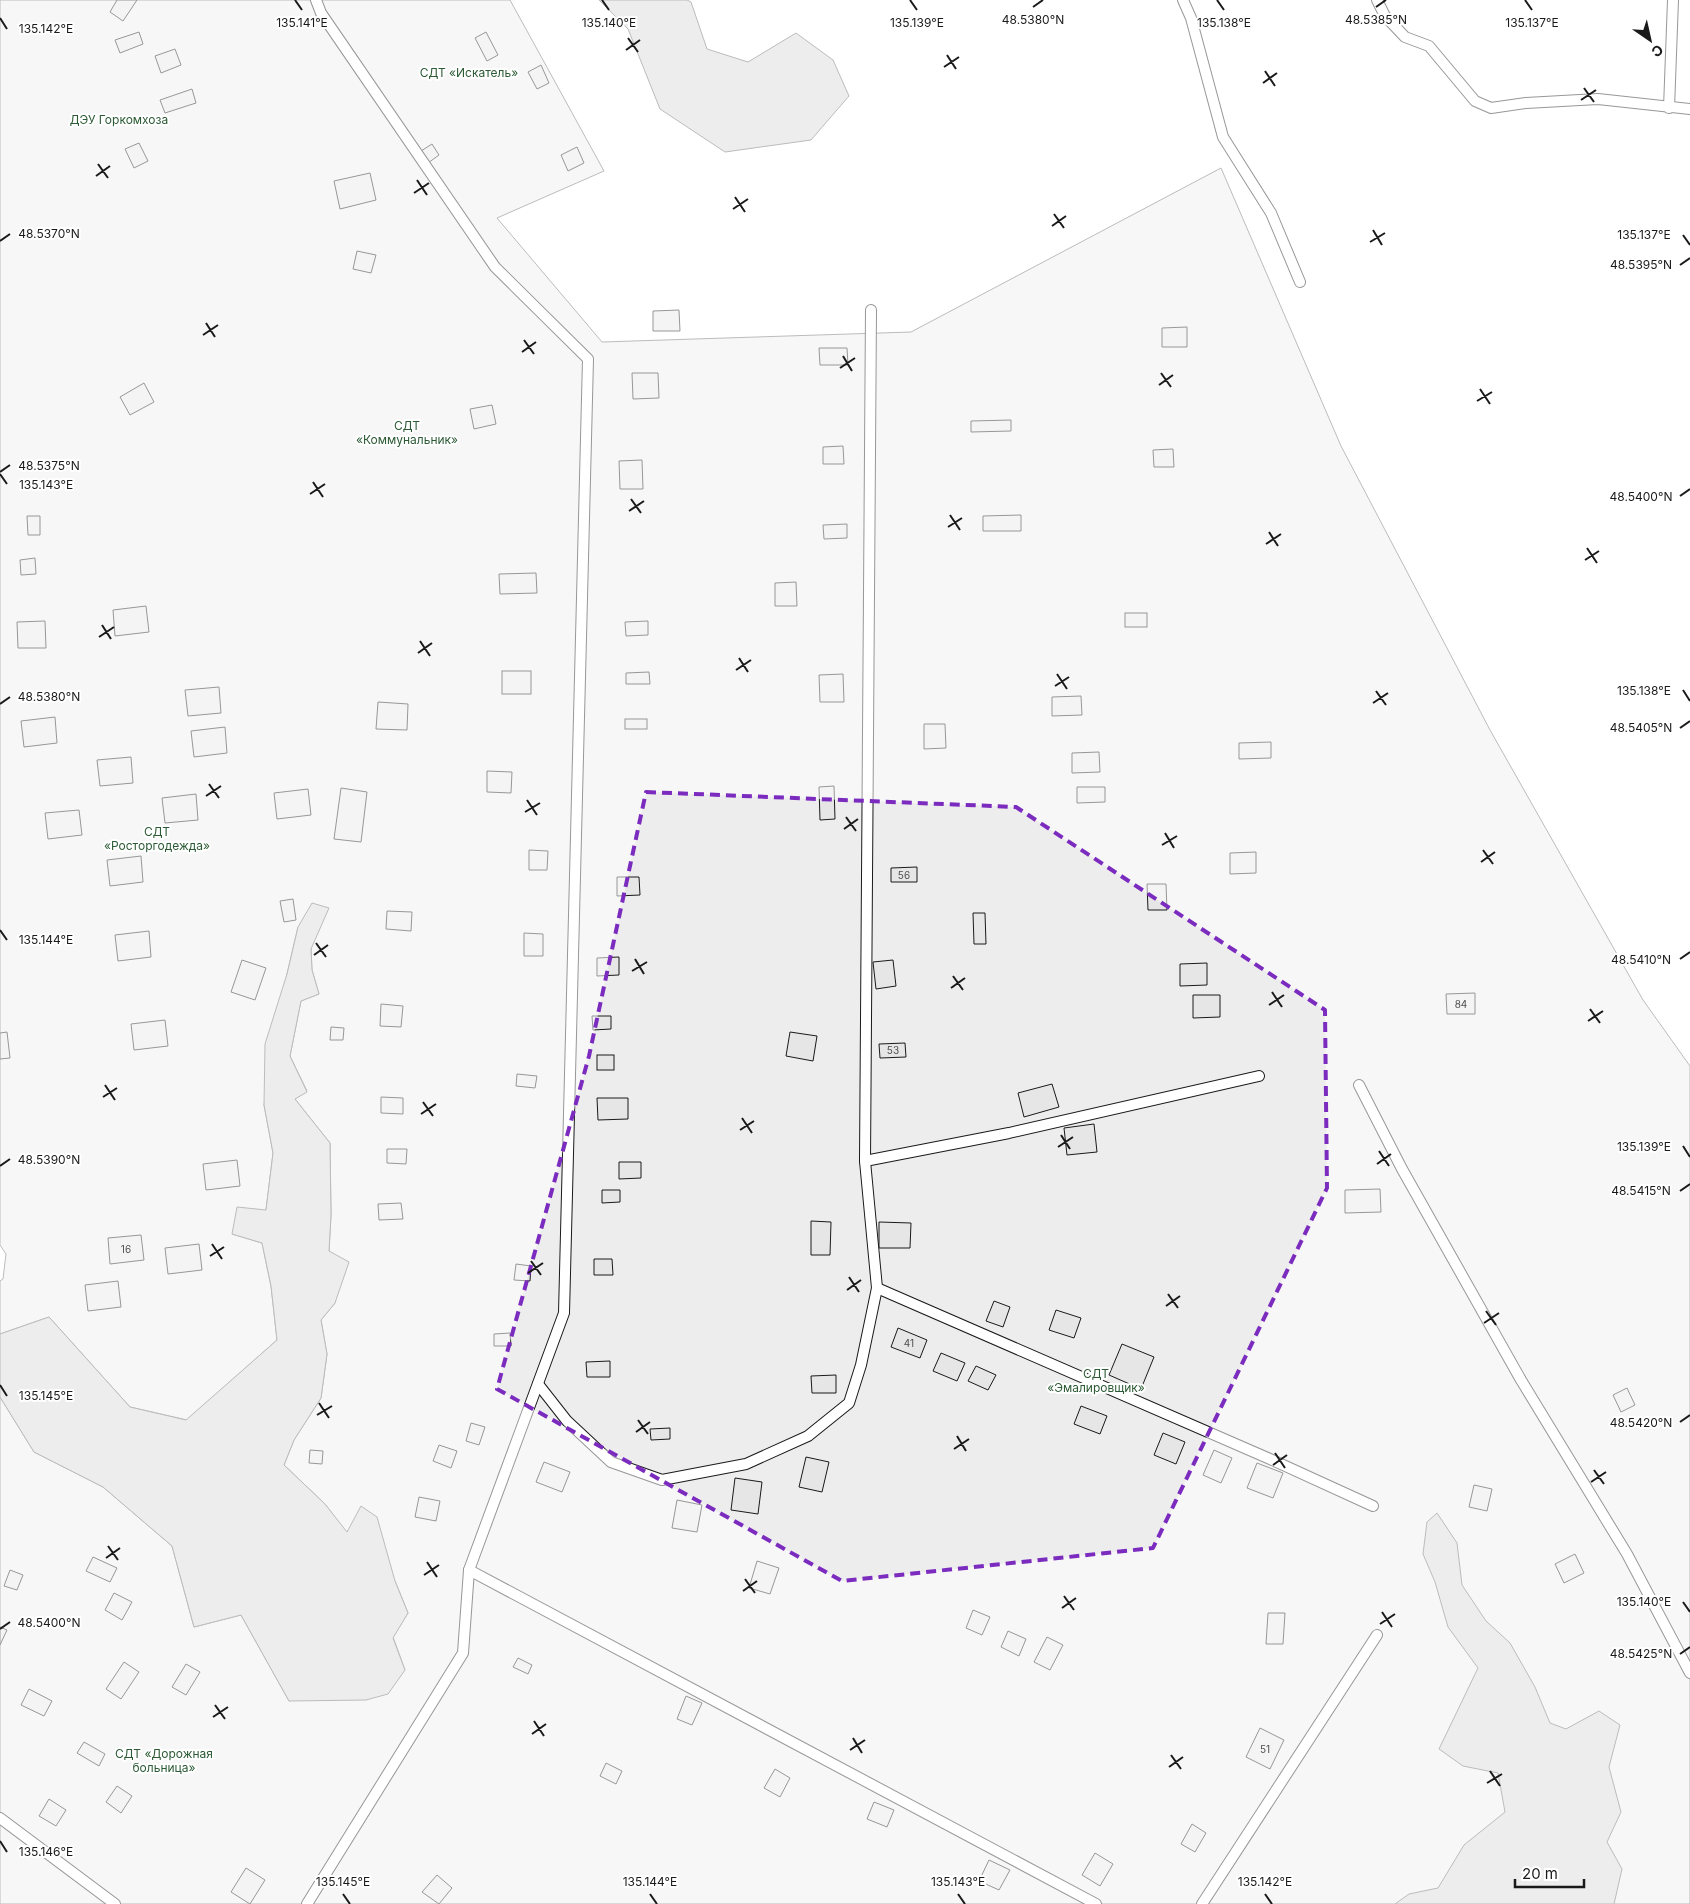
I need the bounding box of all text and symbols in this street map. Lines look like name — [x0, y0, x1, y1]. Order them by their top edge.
text: 48.5380°N — [1002, 12, 1064, 27]
text: 48.5385°N — [1345, 12, 1407, 27]
text: 135.141°E — [276, 15, 328, 30]
text: 135.140°E — [582, 15, 636, 30]
text: 135.139°E — [890, 15, 944, 30]
text: 135.138°E — [1197, 15, 1251, 30]
text: 135.137°E — [1505, 15, 1559, 30]
north arrow — [1625, 15, 1675, 65]
text: 135.142°E — [19, 21, 73, 36]
text: С — [1649, 41, 1667, 61]
park label: СДТ «Искатель» — [420, 65, 518, 80]
park label: ДЭУ Горкомхоза — [70, 112, 168, 127]
text: 48.5370°N — [18, 226, 80, 241]
text: 135.137°E — [1617, 227, 1671, 242]
text: 48.5395°N — [1610, 257, 1672, 272]
park label: СДТ «Коммунальник» — [356, 418, 458, 447]
text: 48.5375°N — [18, 458, 80, 473]
text: 135.143°E — [19, 477, 73, 492]
text: 48.5400°N — [1610, 489, 1672, 504]
text: 135.138°E — [1617, 683, 1671, 698]
text: 48.5380°N — [18, 689, 80, 704]
text: 48.5405°N — [1610, 720, 1672, 735]
park label: СДТ «Росторгодежда» — [104, 824, 210, 853]
house number: 56 — [898, 869, 910, 881]
text: 135.144°E — [19, 932, 73, 947]
text: 48.5410°N — [1611, 952, 1671, 967]
house number: 84 — [1455, 998, 1467, 1010]
house number: 53 — [887, 1044, 899, 1056]
text: 135.139°E — [1617, 1139, 1671, 1154]
text: 48.5390°N — [18, 1152, 80, 1167]
text: 48.5415°N — [1611, 1183, 1671, 1198]
house number: 16 — [121, 1243, 131, 1255]
house number: 41 — [904, 1337, 914, 1349]
park label: СДТ «Эмалировщик» — [1047, 1366, 1145, 1395]
text: 135.145°E — [19, 1388, 73, 1403]
text: 48.5420°N — [1610, 1415, 1672, 1430]
text: 135.140°E — [1617, 1594, 1671, 1609]
text: 48.5400°N — [18, 1615, 80, 1630]
text: 48.5425°N — [1610, 1646, 1672, 1661]
house number: 51 — [1260, 1743, 1270, 1755]
park label: СДТ «Дорожная больница» — [115, 1746, 213, 1775]
text: 135.146°E — [19, 1844, 73, 1859]
scale bar — [1515, 1856, 1584, 1888]
text: 20 m — [1522, 1864, 1558, 1883]
text: 135.145°E — [316, 1874, 370, 1889]
text: 135.144°E — [623, 1874, 677, 1889]
text: 135.143°E — [931, 1874, 985, 1889]
text: 135.142°E — [1238, 1874, 1292, 1889]

